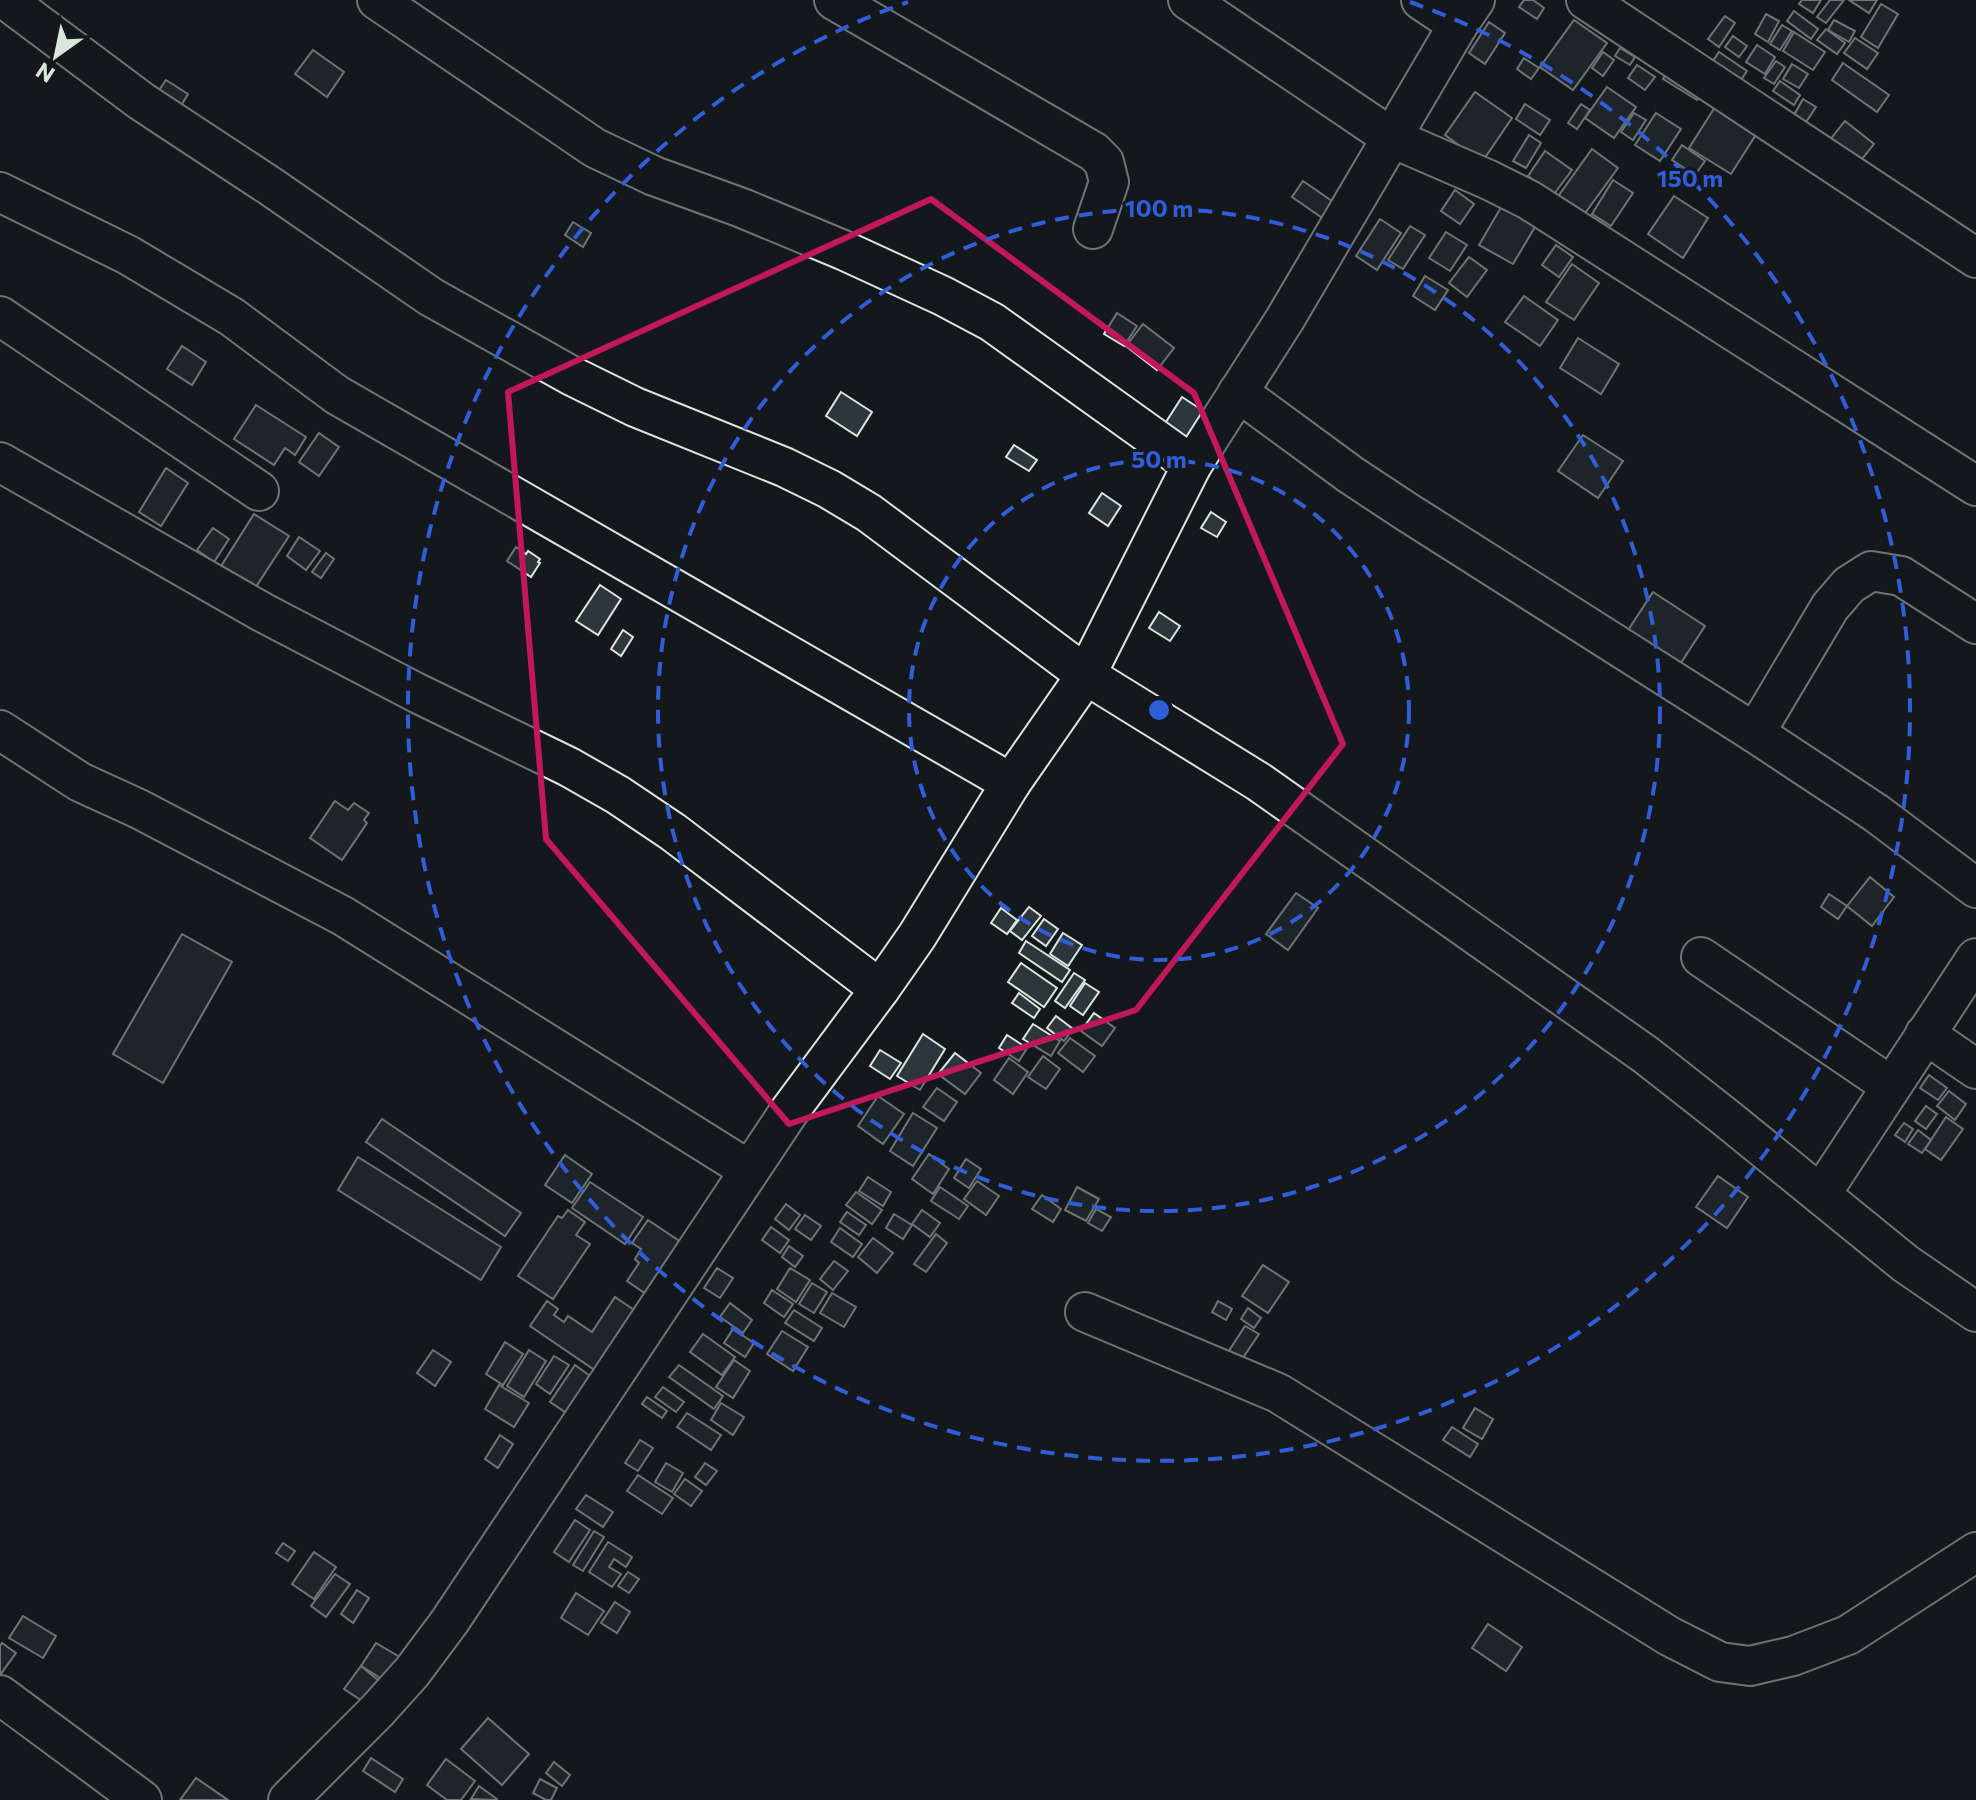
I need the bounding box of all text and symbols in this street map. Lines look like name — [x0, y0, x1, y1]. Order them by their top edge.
north arrow — [16, 16, 96, 96]
text: N — [31, 57, 59, 89]
text: 150 m — [1657, 163, 1723, 192]
text: 100 m — [1125, 193, 1193, 222]
text: 50 m — [1131, 444, 1187, 473]
centre of rings — [1145, 696, 1173, 724]

